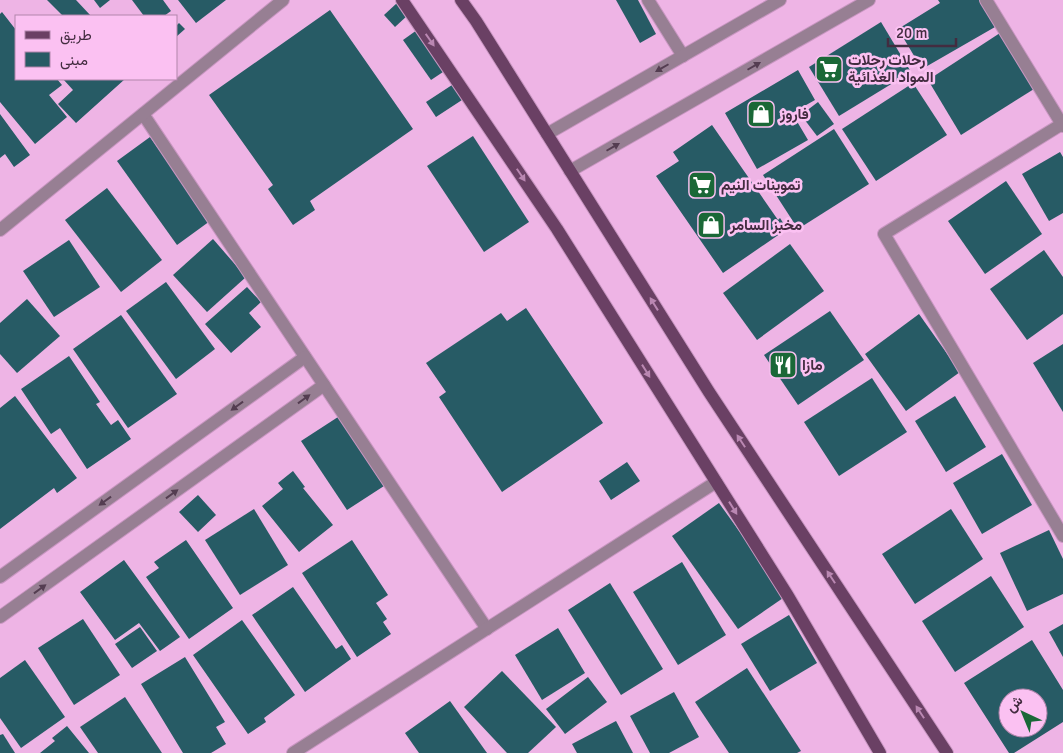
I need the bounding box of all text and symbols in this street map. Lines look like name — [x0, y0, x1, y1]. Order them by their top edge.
legend — [15, 15, 178, 80]
scale bar — [888, 15, 956, 47]
text: 20 m — [896, 24, 927, 42]
text: طريق — [60, 26, 92, 45]
one-way arrow — [425, 33, 435, 47]
text: مبنى — [60, 51, 88, 70]
place label: رحلات رحلات المواد الغذائية — [848, 51, 934, 86]
supermarket icon: رحلات رحلات المواد الغذائية — [814, 54, 844, 84]
one-way arrow — [747, 62, 760, 71]
one-way arrow — [656, 63, 669, 72]
shop icon: فاروز — [746, 99, 776, 129]
place label: فاروز — [779, 105, 809, 123]
one-way arrow — [606, 143, 619, 152]
one-way arrow — [516, 168, 526, 182]
supermarket icon: تموينات النيم — [687, 170, 717, 200]
place label: تموينات النيم — [721, 176, 801, 195]
shop icon: مخبز السامر — [696, 210, 726, 240]
place label: مخبز السامر — [729, 216, 802, 234]
one-way arrow — [649, 298, 658, 311]
restaurant icon: مازا — [768, 350, 798, 380]
place label: مازا — [802, 356, 823, 374]
one-way arrow — [641, 364, 651, 377]
one-way arrow — [297, 394, 310, 404]
one-way arrow — [230, 401, 244, 411]
one-way arrow — [737, 434, 746, 448]
one-way arrow — [165, 489, 178, 499]
one-way arrow — [98, 496, 112, 506]
one-way arrow — [728, 502, 737, 515]
one-way arrow — [826, 570, 836, 583]
one-way arrow — [33, 584, 46, 594]
north arrow — [998, 688, 1048, 738]
text: ش — [1002, 692, 1026, 716]
one-way arrow — [916, 706, 925, 719]

